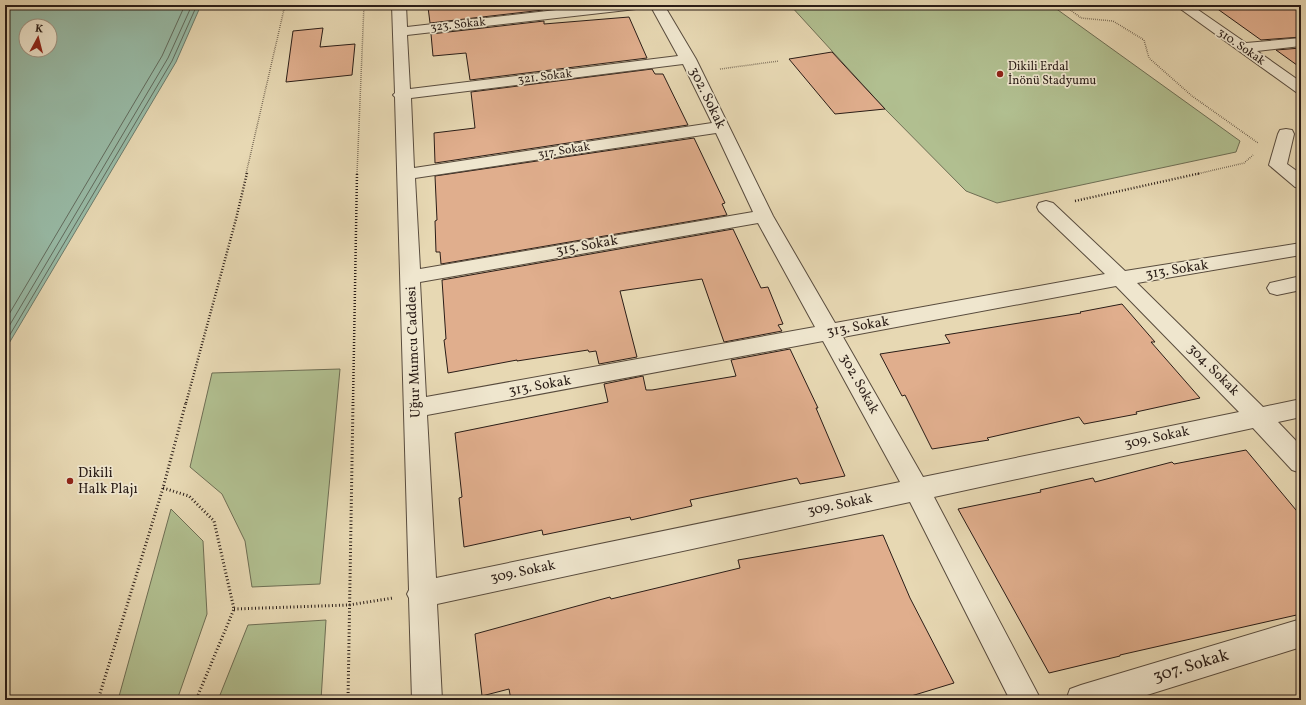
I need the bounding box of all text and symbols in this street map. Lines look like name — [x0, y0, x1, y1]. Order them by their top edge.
street label: 323. Sokak — [430, 14, 487, 36]
north arrow — [18, 18, 58, 58]
text: K — [34, 22, 44, 37]
street label: 310. Sokak — [1214, 25, 1269, 70]
place label: Dikili Erdal İnönü Stadyumu — [1008, 59, 1097, 89]
street label: 302. Sokak — [684, 64, 730, 132]
street label: 321. Sokak — [517, 66, 573, 88]
marker: Dikili Erdal İnönü Stadyumu — [995, 69, 1005, 79]
street label: 317. Sokak — [537, 139, 592, 163]
street label: 315. Sokak — [554, 231, 620, 261]
street label: 313. Sokak — [1144, 256, 1210, 284]
street label: Uğur Mumcu Caddesi — [402, 286, 426, 418]
street label: 313. Sokak — [825, 312, 891, 342]
street label: 304. Sokak — [1183, 340, 1244, 401]
street label: 302. Sokak — [835, 350, 884, 418]
street label: 313. Sokak — [507, 371, 573, 401]
street label: 309. Sokak — [1123, 422, 1192, 454]
place label: Dikili Halk Plajı — [78, 464, 138, 499]
marker: Dikili Halk Plajı — [65, 476, 75, 486]
street label: 309. Sokak — [806, 489, 875, 521]
street label: 309. Sokak — [489, 556, 558, 588]
street label: 307. Sokak — [1150, 644, 1232, 688]

